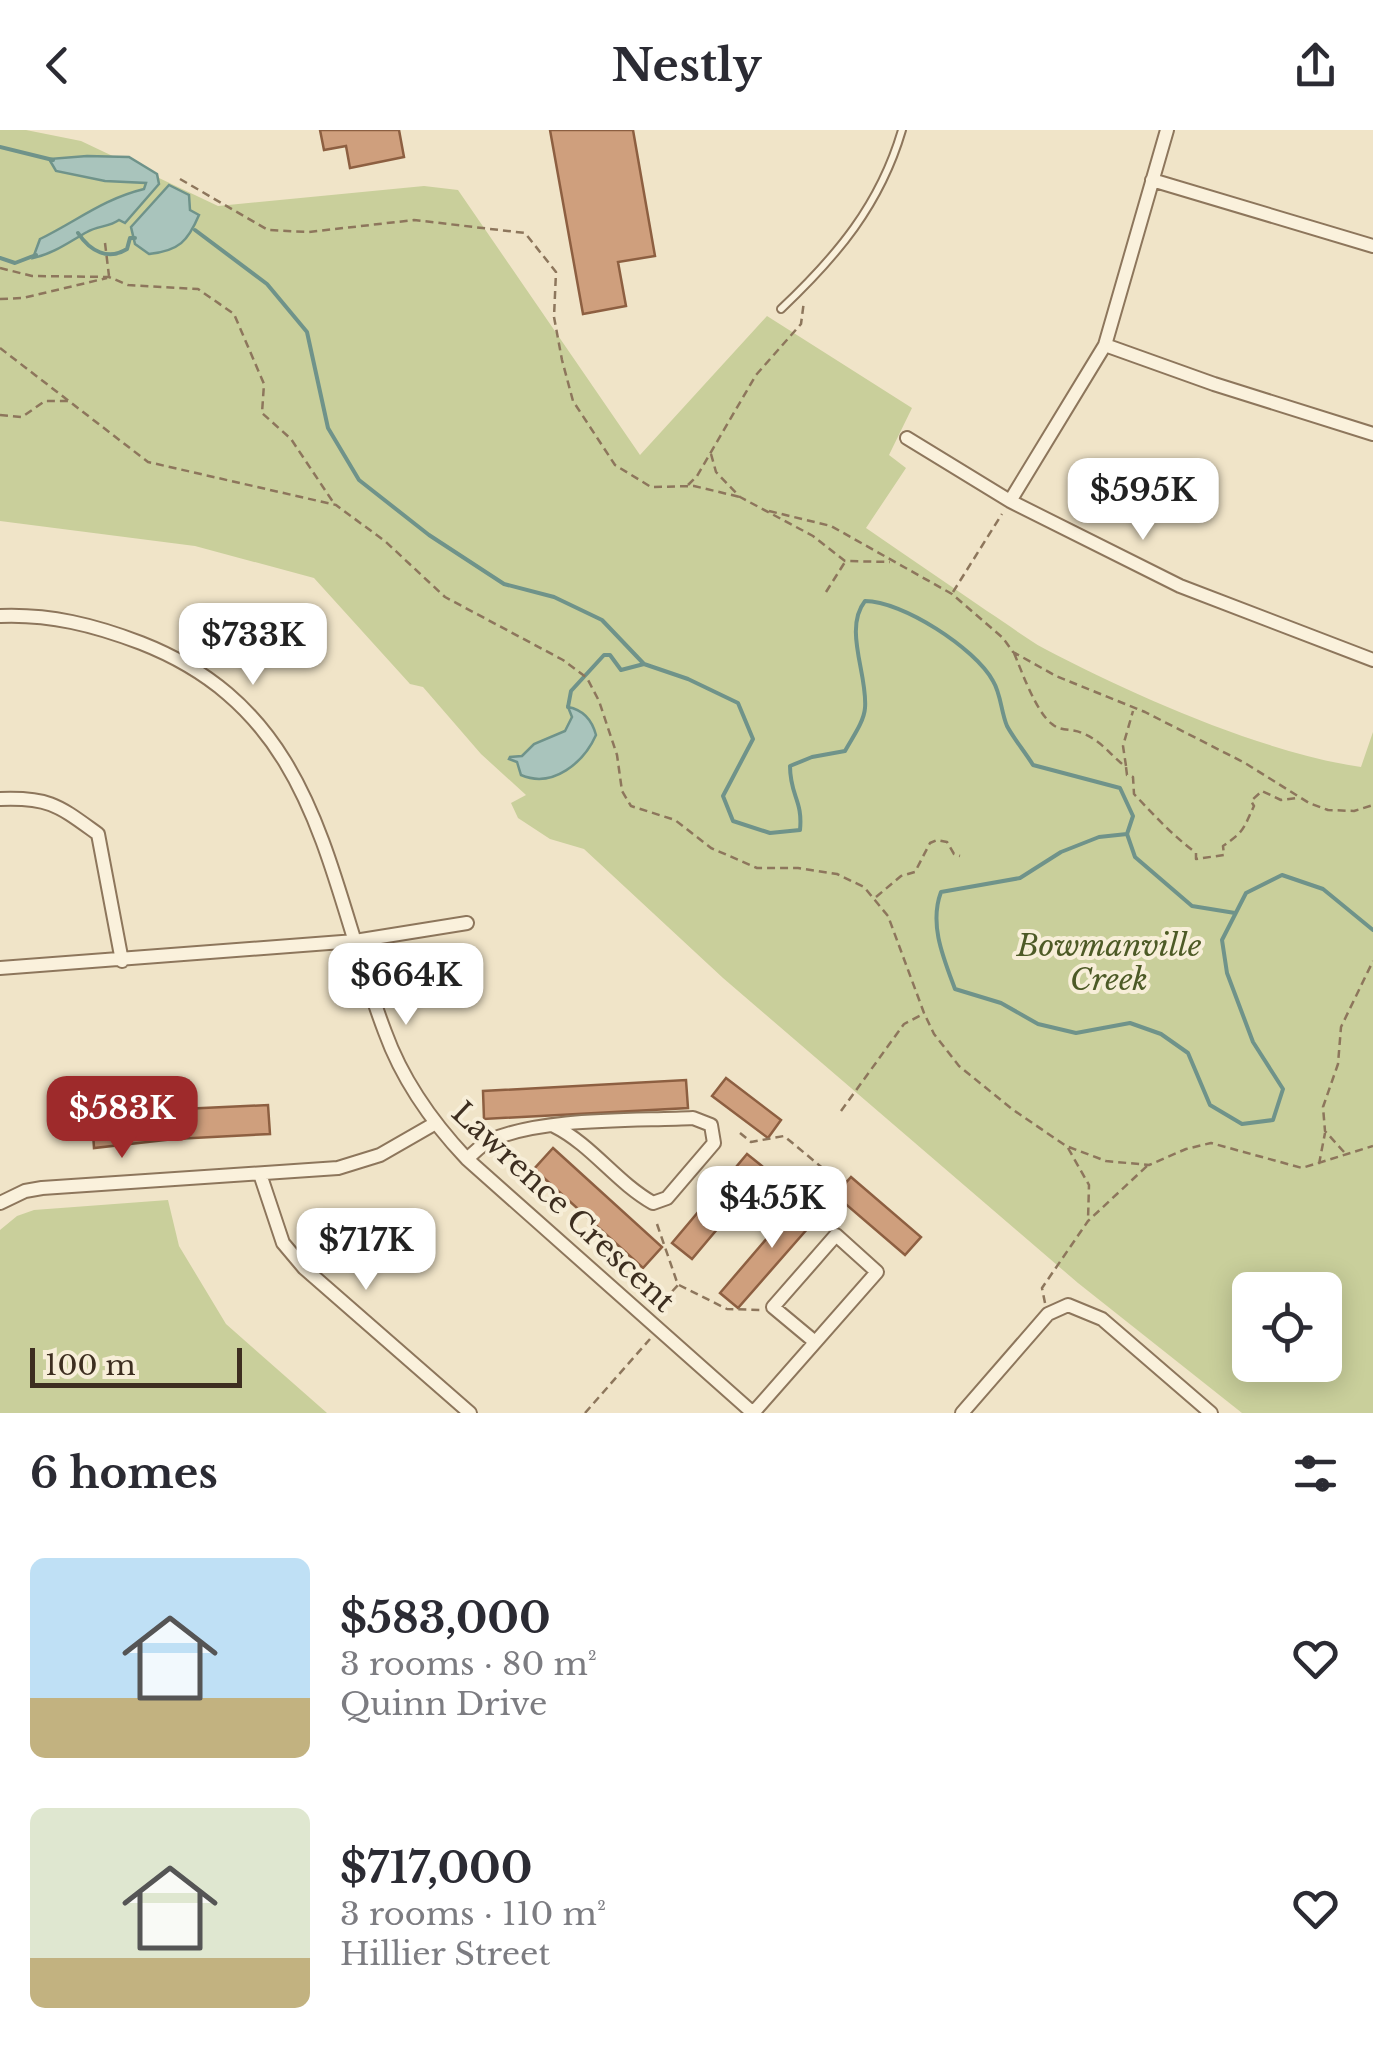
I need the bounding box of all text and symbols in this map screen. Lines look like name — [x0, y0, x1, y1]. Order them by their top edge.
text: Nestly — [611, 37, 762, 93]
icon: back — [30, 38, 85, 93]
icon: share — [1288, 38, 1343, 93]
pin: $595K — [1073, 458, 1213, 543]
text: $595K — [1090, 470, 1196, 510]
pin: $733K — [183, 603, 323, 688]
text: $733K — [201, 615, 305, 655]
park label: Bowmanville Creek — [1016, 927, 1202, 998]
pin: $664K — [336, 943, 476, 1028]
text: $664K — [350, 955, 462, 995]
pin: $583K — [52, 1076, 192, 1161]
text: $583K — [69, 1088, 175, 1128]
street label: Lawrence Crescent — [444, 1094, 683, 1320]
pin: $455K — [702, 1166, 842, 1251]
text: $455K — [719, 1178, 825, 1218]
pin: $717K — [296, 1208, 436, 1293]
text: $717K — [319, 1220, 413, 1260]
map controls — [1232, 1272, 1342, 1382]
button: locate — [1232, 1272, 1342, 1382]
scale bar — [30, 1343, 242, 1388]
text: 100 m — [45, 1348, 136, 1383]
icon: filters — [1288, 1446, 1343, 1501]
text: 6 homes — [30, 1447, 218, 1499]
text: $583,000 — [340, 1592, 551, 1644]
icon: home — [110, 1598, 230, 1718]
icon: heart — [1288, 1631, 1343, 1686]
text: 3 rooms · 80 m² — [340, 1644, 597, 1684]
text: Quinn Drive — [340, 1684, 547, 1724]
text: $717,000 — [340, 1842, 533, 1894]
icon: home — [110, 1848, 230, 1968]
icon: heart — [1288, 1881, 1343, 1936]
text: 3 rooms · 110 m² — [340, 1894, 606, 1934]
text: Hillier Street — [340, 1934, 550, 1974]

